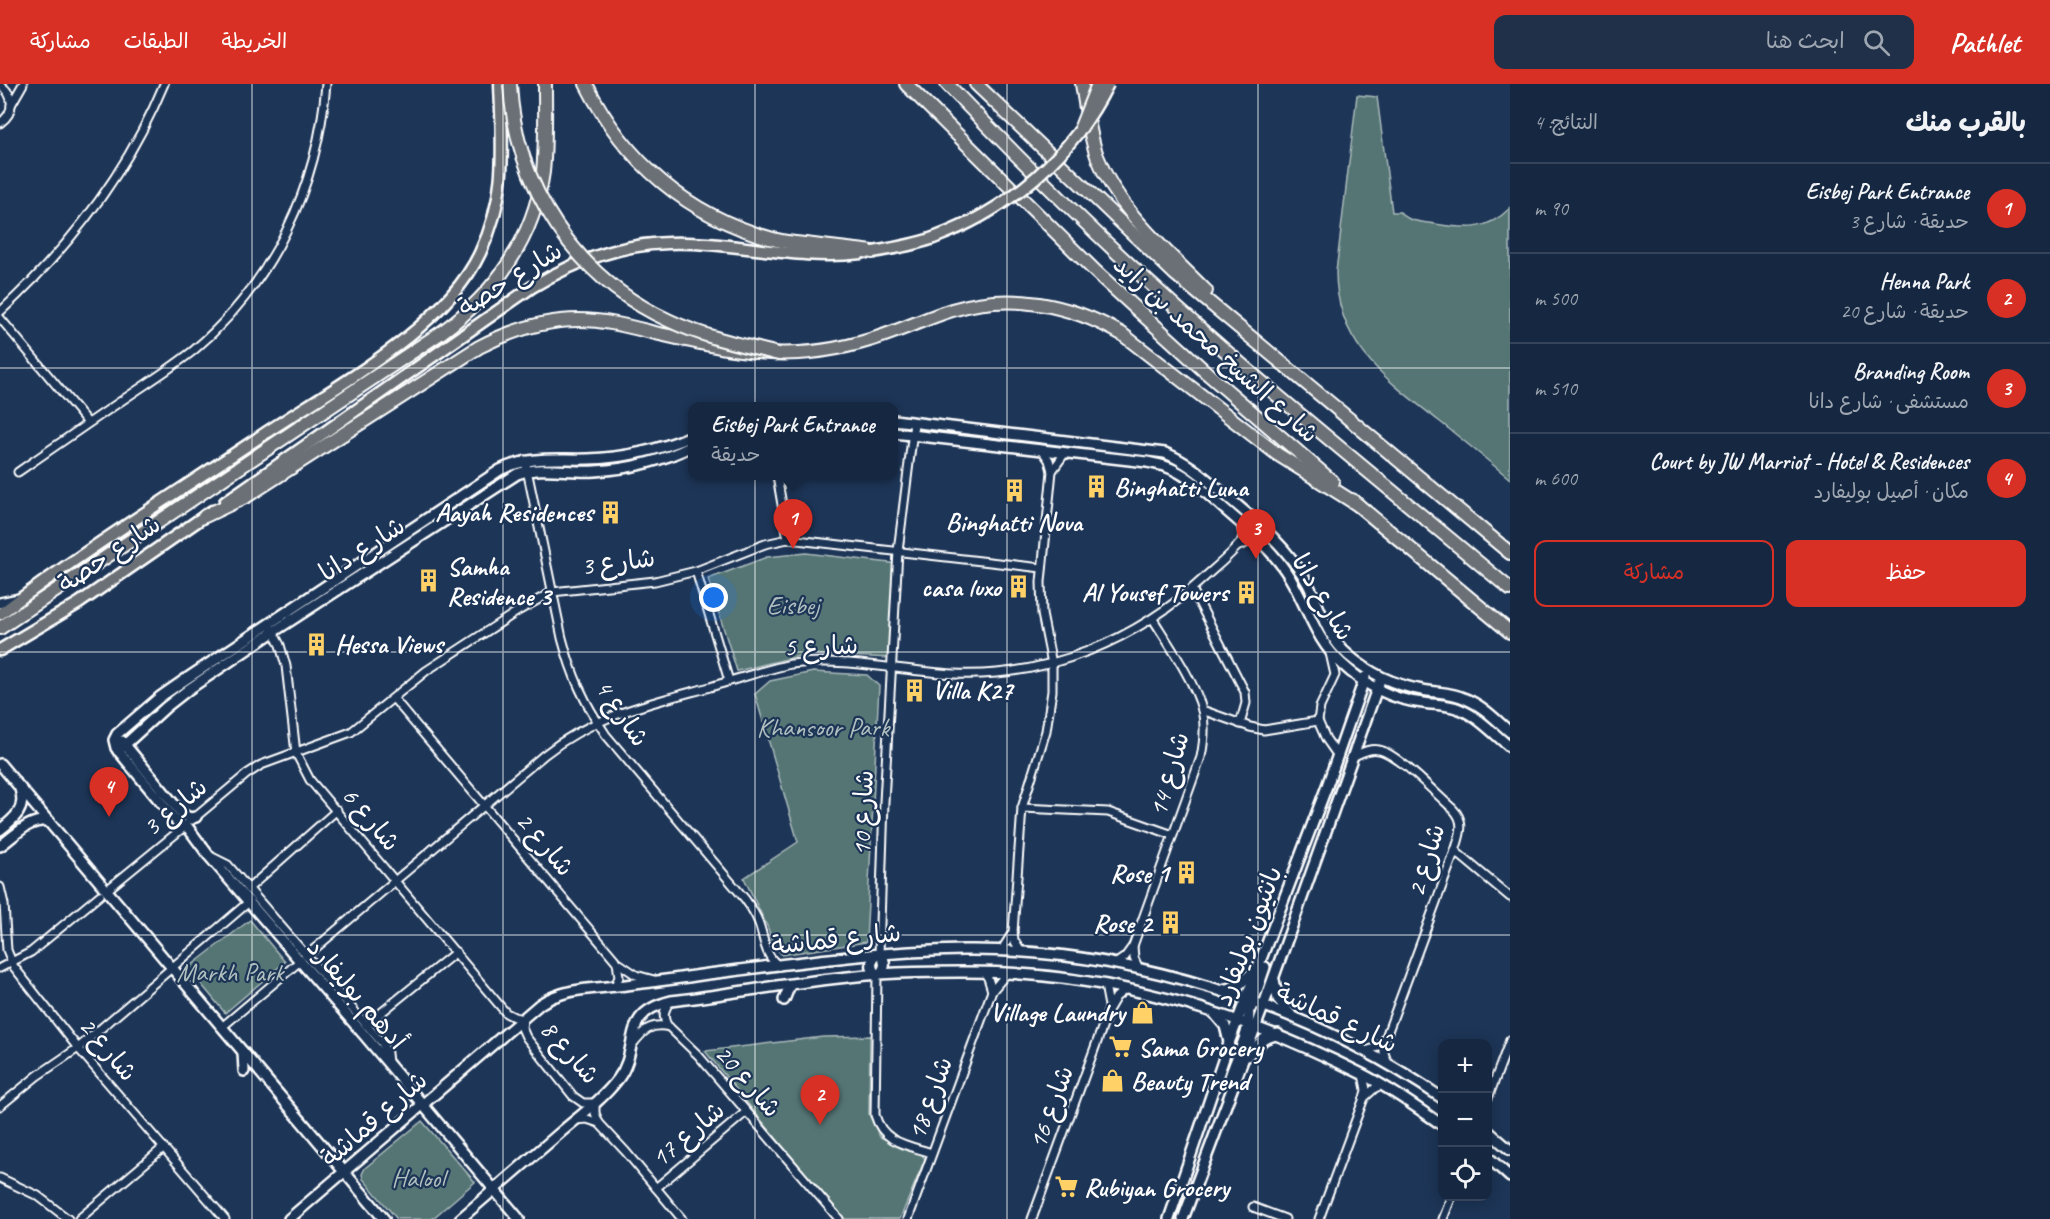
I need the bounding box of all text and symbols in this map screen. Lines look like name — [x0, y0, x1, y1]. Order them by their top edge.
search box — [1494, 15, 1914, 69]
text: Pathlet — [1950, 25, 2020, 60]
icon: search — [1860, 26, 1893, 59]
text: ابحث هنا — [1766, 27, 1845, 55]
text: مشاركة — [30, 28, 91, 54]
text: الطبقات — [124, 28, 189, 54]
text: الخريطة — [222, 28, 287, 54]
text: بالقرب منك — [1906, 106, 2026, 139]
text: النتائج: 4 — [1534, 110, 1598, 135]
text: Eisbej Park Entrance — [1806, 178, 1969, 206]
text: 90 m — [1534, 196, 1568, 221]
text: 1 — [2002, 196, 2011, 221]
text: حديقة · شارع 3 — [1849, 209, 1969, 234]
street label: شارع حصة — [452, 234, 569, 325]
street label: شارع الشيخ محمد بن زايد — [1105, 248, 1326, 451]
text: Henna Park — [1880, 268, 1969, 296]
text: 500 m — [1534, 286, 1577, 311]
text: 2 — [2002, 286, 2011, 311]
text: حديقة · شارع 20 — [1840, 299, 1969, 324]
text: Branding Room — [1853, 358, 1969, 386]
text: 510 m — [1534, 376, 1577, 401]
text: 3 — [2002, 376, 2011, 401]
text: مستشفى · شارع دانا — [1808, 389, 1969, 414]
popup — [688, 402, 898, 480]
text: Eisbej Park Entrance — [711, 411, 875, 439]
text: حديقة — [711, 442, 760, 467]
text: Court by JW Marriot - Hotel & Residences — [1649, 448, 1969, 476]
text: 600 m — [1534, 466, 1577, 491]
text: 4 — [2002, 466, 2011, 491]
place label: Binghatti Luna — [1114, 471, 1250, 504]
building icon: Binghatti Luna — [1083, 474, 1109, 500]
building icon: Binghatti Nova — [1001, 478, 1027, 504]
text: مكان · أصيل بوليفارد — [1814, 479, 1969, 504]
place label: Aayah Residences — [435, 496, 596, 529]
building icon: Aayah Residences — [598, 499, 624, 525]
pin: 1 — [774, 500, 812, 549]
place label: Binghatti Nova — [946, 506, 1085, 539]
street label: شارع حصة — [51, 508, 167, 601]
street label: شارع دانا — [313, 509, 412, 590]
pin: 3 — [1236, 510, 1276, 559]
button: مشاركة — [1534, 540, 1774, 607]
button: حفظ — [1786, 540, 2026, 607]
street label: شارع 3 — [579, 541, 657, 584]
street label: شارع دانا — [1283, 547, 1362, 647]
place label: Samha Residence 3 — [447, 550, 553, 613]
building icon: Samha Residence 3 — [416, 568, 442, 594]
place label: casa luxo — [921, 571, 1003, 604]
building icon: casa luxo — [1006, 574, 1032, 600]
place label: Al Yousef Towers — [1082, 576, 1231, 609]
building icon: Al Yousef Towers — [1233, 579, 1259, 605]
your location — [699, 583, 728, 612]
park label: Eisbej — [767, 589, 822, 622]
place label: Hessa Views — [335, 628, 446, 661]
street label: شارع 5 — [783, 628, 859, 665]
building icon: Hessa Views — [304, 631, 330, 657]
street label: شارع 4 — [587, 673, 656, 754]
place label: Villa K27 — [932, 674, 1015, 707]
building icon: Villa K27 — [901, 677, 927, 703]
park label: Khansoor Park — [757, 711, 892, 744]
street label: شارع 14 — [1141, 728, 1198, 820]
pin: 4 — [90, 768, 128, 817]
street label: شارع 10 — [845, 769, 882, 857]
street label: شارع 3 — [136, 770, 215, 844]
street label: شارع 6 — [334, 780, 408, 859]
street label: شارع 2 — [508, 805, 582, 884]
street label: شارع 2 — [1399, 820, 1454, 901]
place label: Rose 1 — [1110, 857, 1172, 890]
building icon: Rose 1 — [1174, 860, 1200, 886]
street label: بانثيون بوليفارد — [1206, 861, 1290, 1011]
place label: Rose 2 — [1093, 907, 1154, 940]
building icon: Rose 2 — [1157, 910, 1183, 936]
street label: شارع قماشة — [769, 916, 903, 963]
street label: أدهم بوليفارد — [297, 932, 415, 1059]
park label: Markh Park — [176, 956, 285, 989]
street label: شارع قماشة — [1270, 975, 1403, 1061]
place label: Village Laundry — [990, 996, 1128, 1029]
shop icon: Village Laundry — [1130, 999, 1156, 1025]
street label: شارع 2 — [71, 1010, 145, 1089]
street label: شارع 8 — [532, 1013, 607, 1092]
place label: Sama Grocery — [1138, 1031, 1265, 1064]
supermarket icon: Sama Grocery — [1107, 1034, 1133, 1060]
street label: شارع 20 — [707, 1038, 789, 1125]
map controls — [1438, 1039, 1492, 1201]
button: + — [1438, 1039, 1492, 1093]
street label: شارع 18 — [900, 1052, 961, 1144]
street label: شارع 16 — [1021, 1061, 1082, 1153]
street label: شارع قماشة — [314, 1064, 435, 1175]
place label: Beauty Trend — [1131, 1065, 1253, 1098]
shop icon: Beauty Trend — [1100, 1068, 1126, 1094]
pin: 2 — [800, 1076, 840, 1125]
button: − — [1438, 1093, 1492, 1147]
street label: شارع 17 — [644, 1094, 732, 1175]
button: locate — [1438, 1147, 1492, 1201]
park label: Halool — [391, 1162, 449, 1195]
place label: Rubiyan Grocery — [1084, 1171, 1232, 1204]
supermarket icon: Rubiyan Grocery — [1053, 1174, 1079, 1200]

